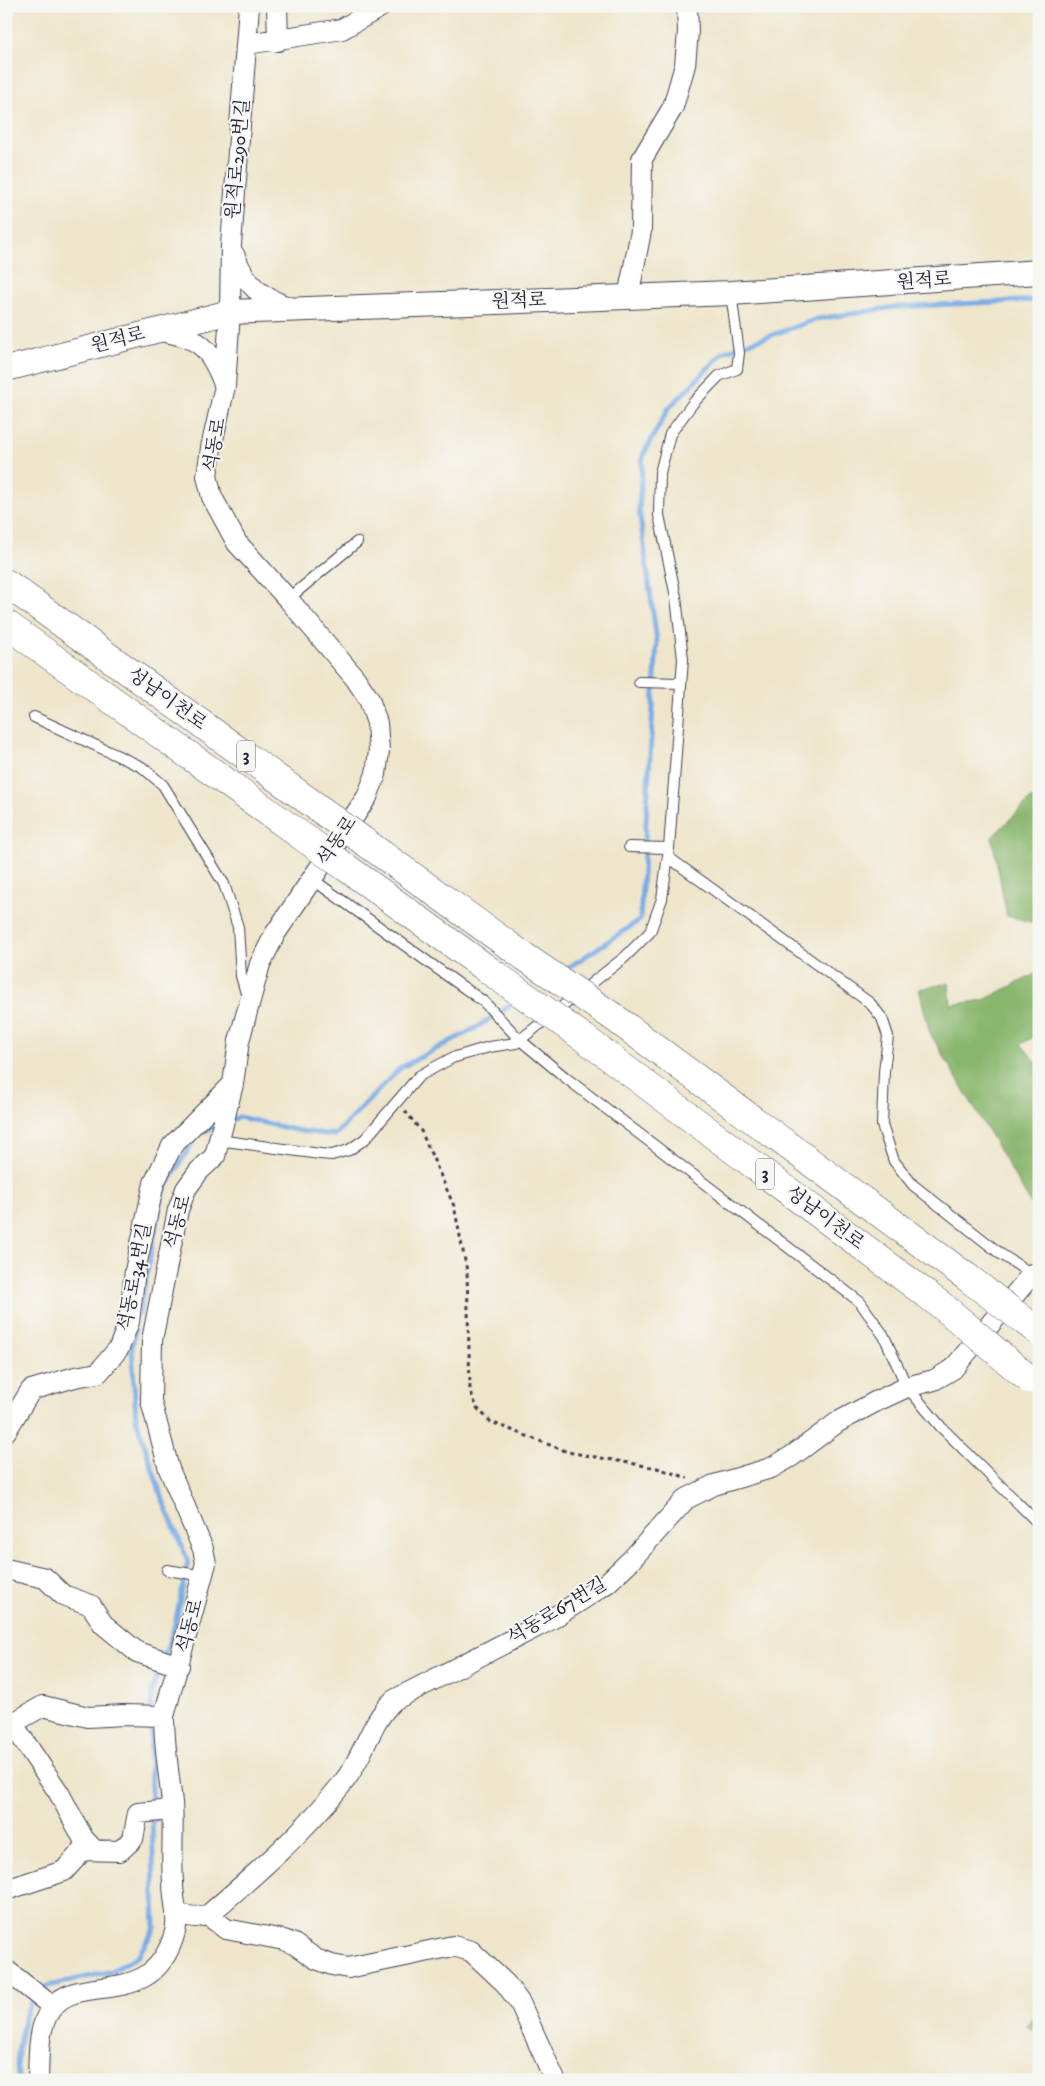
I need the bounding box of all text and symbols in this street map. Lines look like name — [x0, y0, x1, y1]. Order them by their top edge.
street label: 원적로290번길 — [221, 98, 255, 220]
street label: 원적로 — [896, 268, 952, 294]
street label: 원적로 — [491, 289, 547, 313]
street label: 원적로 — [89, 322, 147, 358]
street label: 석동로 — [199, 416, 231, 474]
street label: 성남이천로 — [123, 663, 211, 735]
road number: 3 — [237, 740, 255, 771]
street label: 석동로 — [312, 812, 362, 870]
road number: 3 — [756, 1158, 774, 1190]
street label: 성남이천로 — [781, 1181, 869, 1255]
street label: 석동로 — [160, 1192, 196, 1252]
street label: 석동로34번길 — [113, 1221, 157, 1333]
street label: 석동로67번길 — [503, 1572, 611, 1650]
street label: 석동로 — [172, 1596, 208, 1656]

